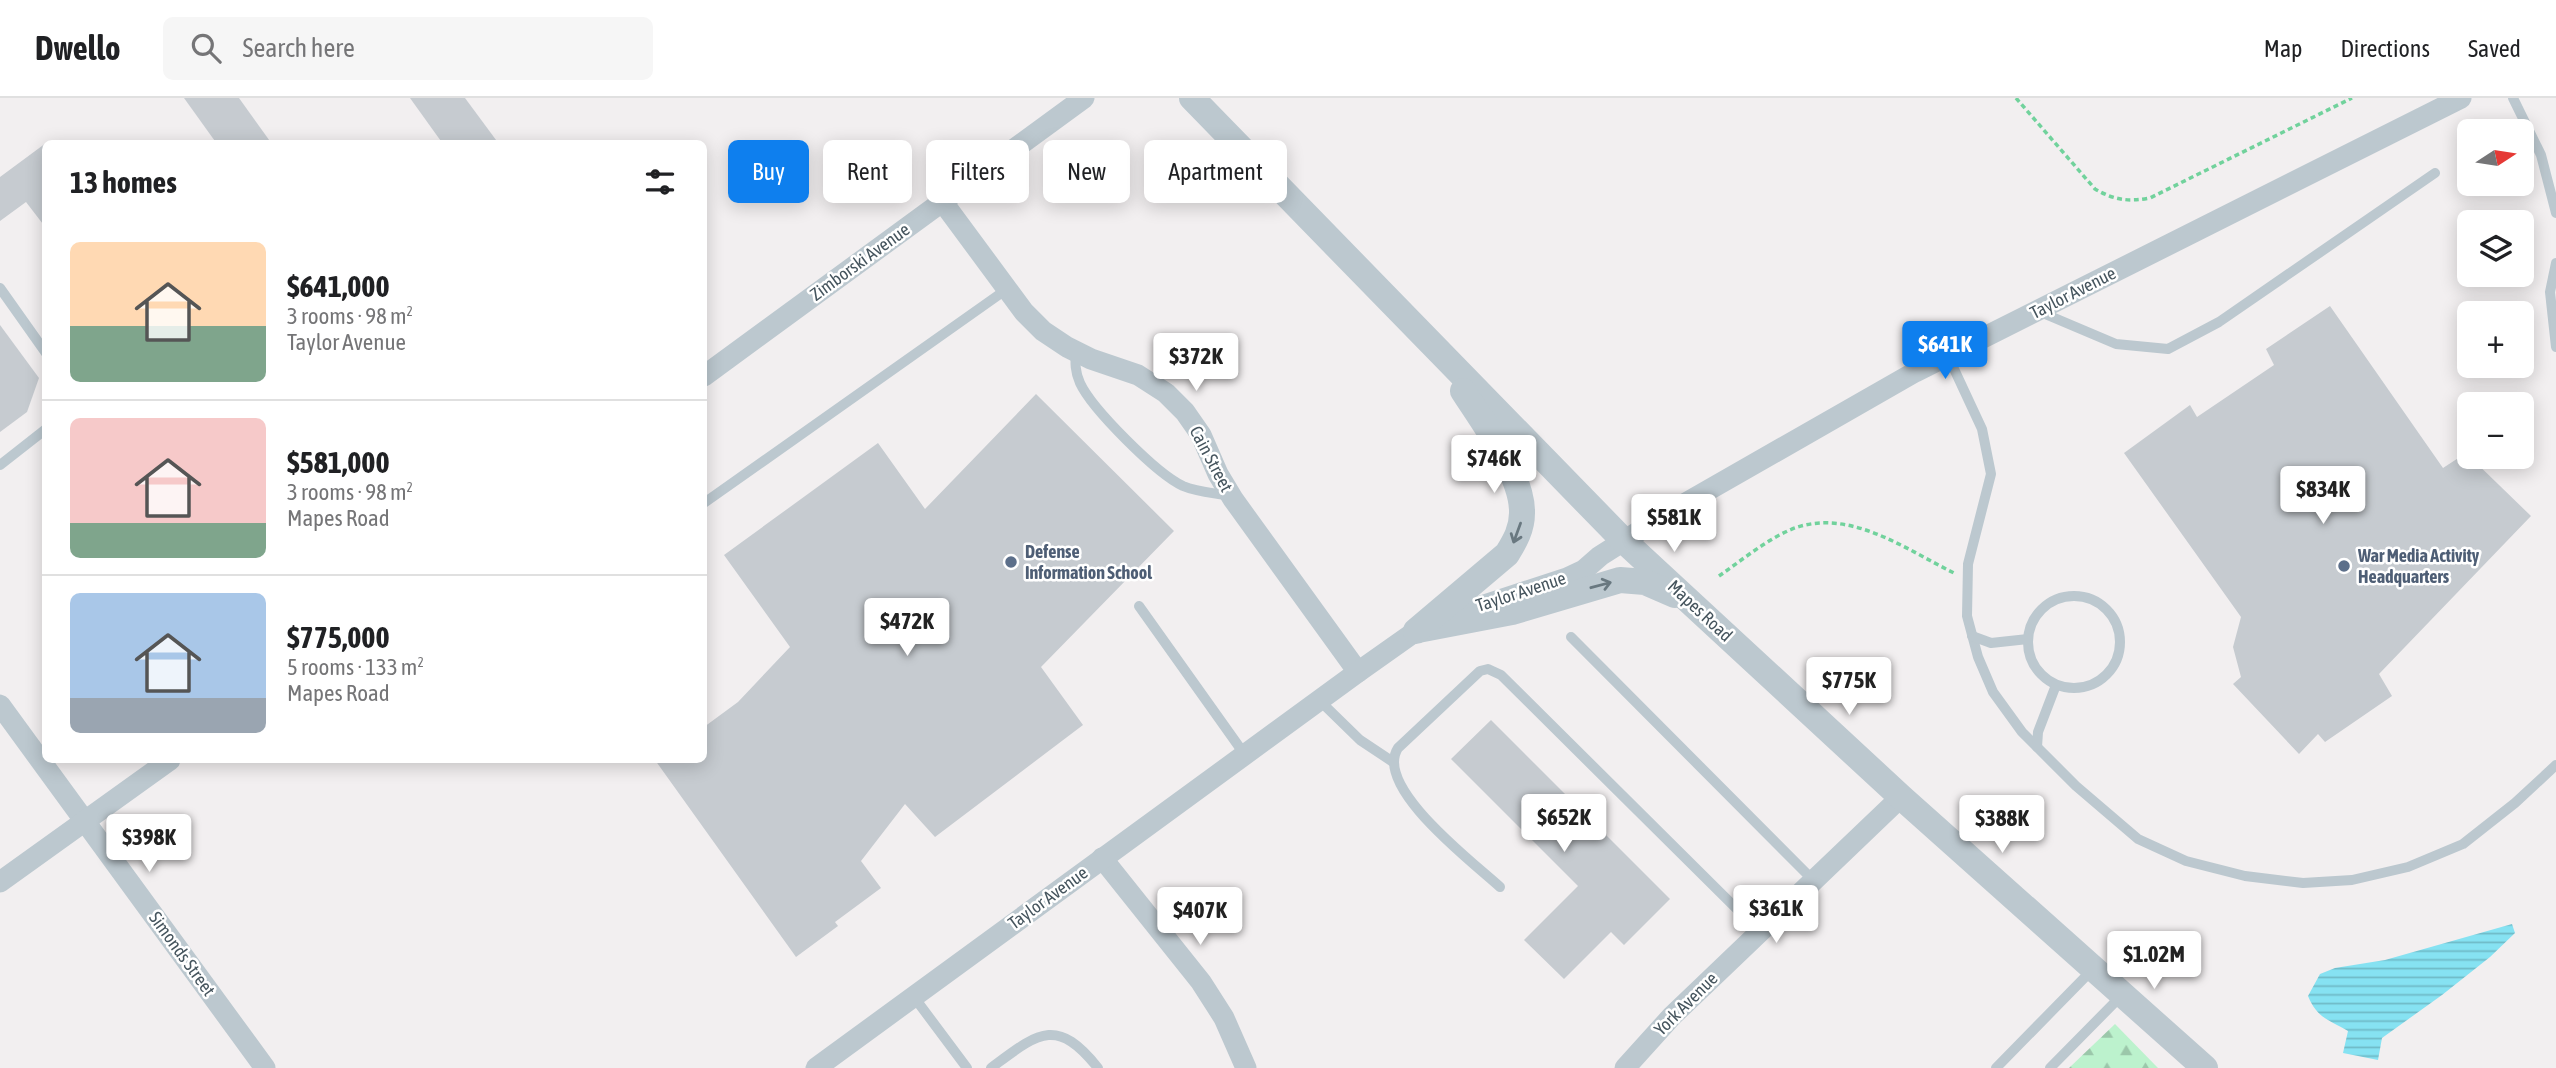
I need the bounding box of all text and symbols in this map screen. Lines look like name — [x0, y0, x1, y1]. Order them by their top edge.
search box — [163, 17, 653, 80]
text: Dwello — [35, 29, 121, 67]
icon: search — [187, 29, 225, 67]
text: Search here — [243, 33, 355, 63]
text: Map — [2264, 35, 2302, 62]
text: Directions — [2340, 35, 2430, 62]
text: Saved — [2468, 35, 2521, 62]
north arrow — [2457, 119, 2534, 196]
map controls — [2457, 119, 2534, 469]
chip: Buy — [728, 140, 809, 203]
chip: Rent — [823, 140, 912, 203]
chip: Filters — [926, 140, 1029, 203]
chip: New — [1043, 140, 1130, 203]
chip: Apartment — [1144, 140, 1287, 203]
icon: filters — [641, 163, 679, 201]
text: 13 homes — [70, 165, 177, 199]
button: layers — [2457, 210, 2534, 287]
street label: Zimborski Avenue — [806, 219, 913, 305]
street label: Taylor Avenue — [2027, 262, 2119, 323]
text: $641,000 — [287, 269, 390, 303]
icon: home — [126, 270, 210, 354]
button: + — [2457, 301, 2534, 378]
text: 3 rooms · 98 m² — [287, 303, 413, 329]
pin: $641K — [1896, 322, 1994, 381]
text: Taylor Avenue — [287, 329, 406, 355]
text: $641K — [1918, 331, 1972, 357]
pin: $372K — [1147, 334, 1245, 393]
text: $372K — [1169, 343, 1223, 369]
button: − — [2457, 392, 2534, 469]
street label: Cain Street — [1185, 422, 1237, 495]
pin: $746K — [1445, 436, 1543, 495]
text: $581,000 — [287, 445, 390, 479]
text: $746K — [1467, 445, 1521, 471]
icon: home — [126, 446, 210, 530]
pin: $834K — [2274, 466, 2372, 526]
text: $834K — [2296, 476, 2350, 502]
text: 3 rooms · 98 m² — [287, 479, 413, 505]
pin: $581K — [1625, 494, 1723, 554]
text: $581K — [1647, 504, 1701, 530]
text: Mapes Road — [287, 505, 390, 531]
one-way arrow — [1510, 522, 1522, 543]
place label: Defense Information School — [1025, 541, 1152, 583]
place label: War Media Activity Headquarters — [2357, 545, 2480, 587]
marker: Defense Information School — [1003, 554, 1019, 570]
marker: War Media Activity Headquarters — [2336, 558, 2352, 574]
street label: Taylor Avenue — [1473, 567, 1568, 616]
street label: Mapes Road — [1664, 576, 1737, 646]
one-way arrow — [1589, 578, 1612, 591]
pin: $472K — [858, 598, 956, 658]
text: $472K — [880, 608, 934, 634]
text: $775,000 — [287, 620, 390, 654]
icon: home — [126, 621, 210, 705]
text: 5 rooms · 133 m² — [287, 654, 424, 680]
pin: $775K — [1800, 658, 1898, 717]
text: $775K — [1822, 667, 1876, 693]
text: Mapes Road — [287, 680, 390, 706]
pin: $652K — [1515, 794, 1613, 854]
pin: $388K — [1953, 796, 2051, 855]
text: $652K — [1537, 804, 1591, 830]
text: $388K — [1975, 805, 2029, 831]
pin: $398K — [100, 814, 198, 874]
text: $398K — [122, 824, 176, 850]
street label: Taylor Avenue — [1004, 862, 1092, 933]
pin: $361K — [1727, 886, 1825, 945]
pin: $407K — [1151, 888, 1249, 947]
text: $361K — [1749, 895, 1803, 921]
text: $407K — [1173, 897, 1227, 923]
street label: Simonds Street — [145, 908, 220, 1000]
pin: $1.02M — [2097, 932, 2211, 991]
text: $1.02M — [2123, 941, 2185, 967]
street label: York Avenue — [1650, 968, 1722, 1040]

